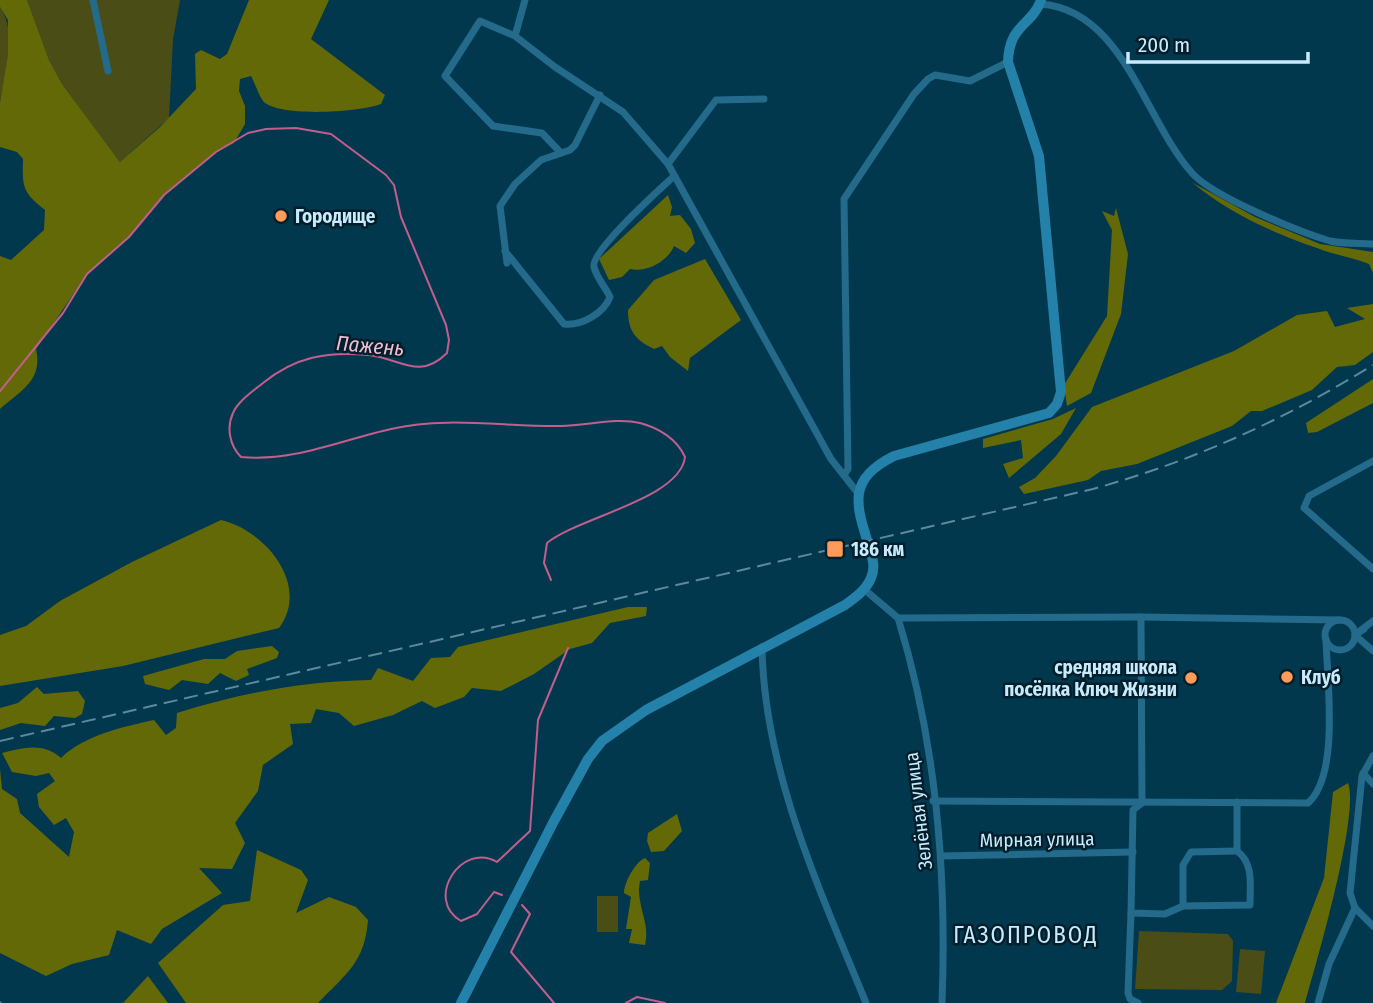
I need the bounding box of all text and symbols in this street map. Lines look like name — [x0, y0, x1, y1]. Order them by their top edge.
scale bar — [1128, 21, 1308, 65]
text: 200 m — [1138, 32, 1190, 58]
place label: Городище — [295, 205, 376, 228]
marker: Городище — [273, 208, 289, 224]
water label: Пажень — [335, 330, 405, 362]
place label: 186 км — [851, 538, 904, 561]
marker: 186 км — [825, 539, 845, 559]
place label: средняя школа посёлка Ключ Жизни — [1004, 656, 1177, 701]
place label: Клуб — [1301, 666, 1341, 689]
marker: Клуб — [1279, 669, 1295, 685]
marker: средняя школа посёлка Ключ Жизни — [1183, 670, 1199, 686]
street label: Зелёная улица — [900, 751, 937, 871]
street label: Мирная улица — [979, 827, 1095, 852]
district label: ГАЗОПРОВОД — [953, 921, 1099, 949]

